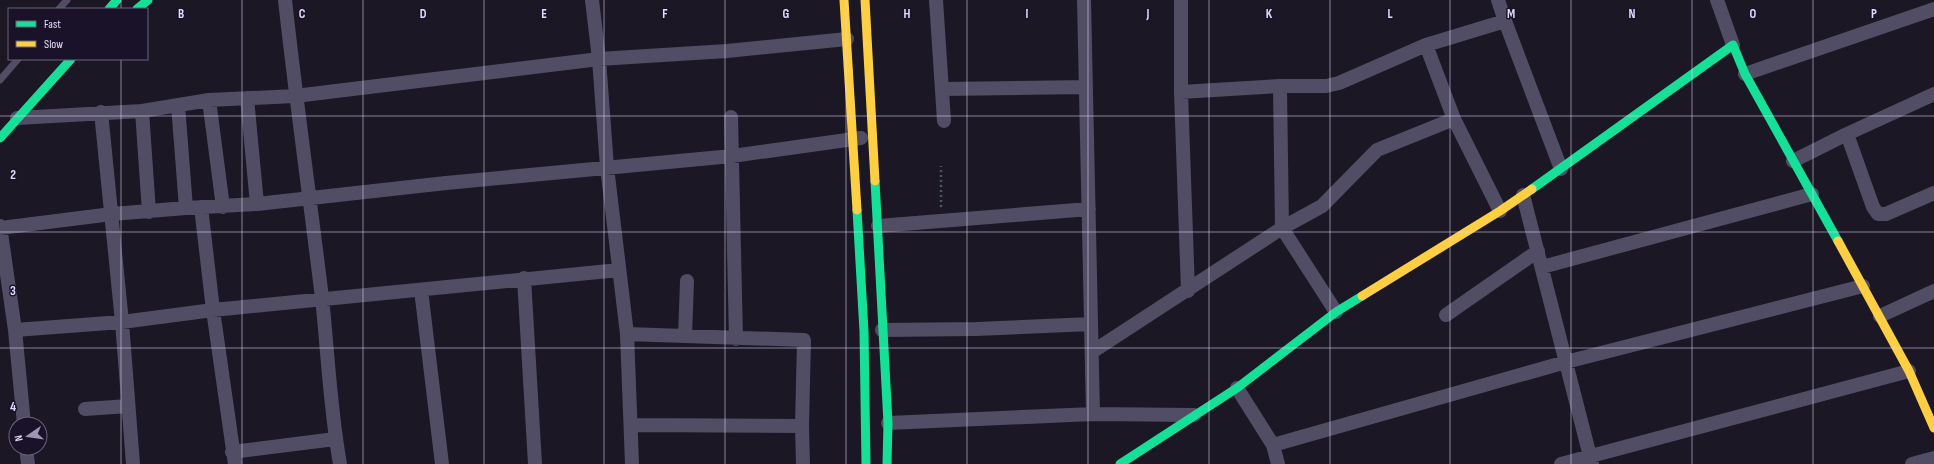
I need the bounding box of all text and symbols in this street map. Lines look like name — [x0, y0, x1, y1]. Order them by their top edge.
text: B — [178, 6, 184, 22]
text: C — [299, 6, 306, 22]
text: D — [420, 6, 427, 22]
text: E — [541, 6, 547, 22]
text: F — [662, 6, 668, 22]
text: G — [783, 6, 790, 22]
text: H — [904, 6, 911, 22]
text: I — [1026, 6, 1029, 22]
text: J — [1146, 6, 1150, 22]
text: K — [1266, 6, 1273, 22]
text: L — [1387, 6, 1393, 22]
text: M — [1507, 6, 1515, 22]
text: N — [1629, 6, 1636, 22]
text: O — [1750, 6, 1757, 22]
text: P — [1871, 6, 1877, 22]
legend — [8, 8, 148, 60]
text: Fast — [44, 17, 61, 32]
text: Slow — [44, 37, 63, 52]
text: 2 — [10, 167, 16, 183]
text: 3 — [10, 283, 16, 299]
text: 4 — [10, 399, 16, 415]
north arrow — [8, 416, 48, 456]
text: N — [12, 434, 26, 442]

